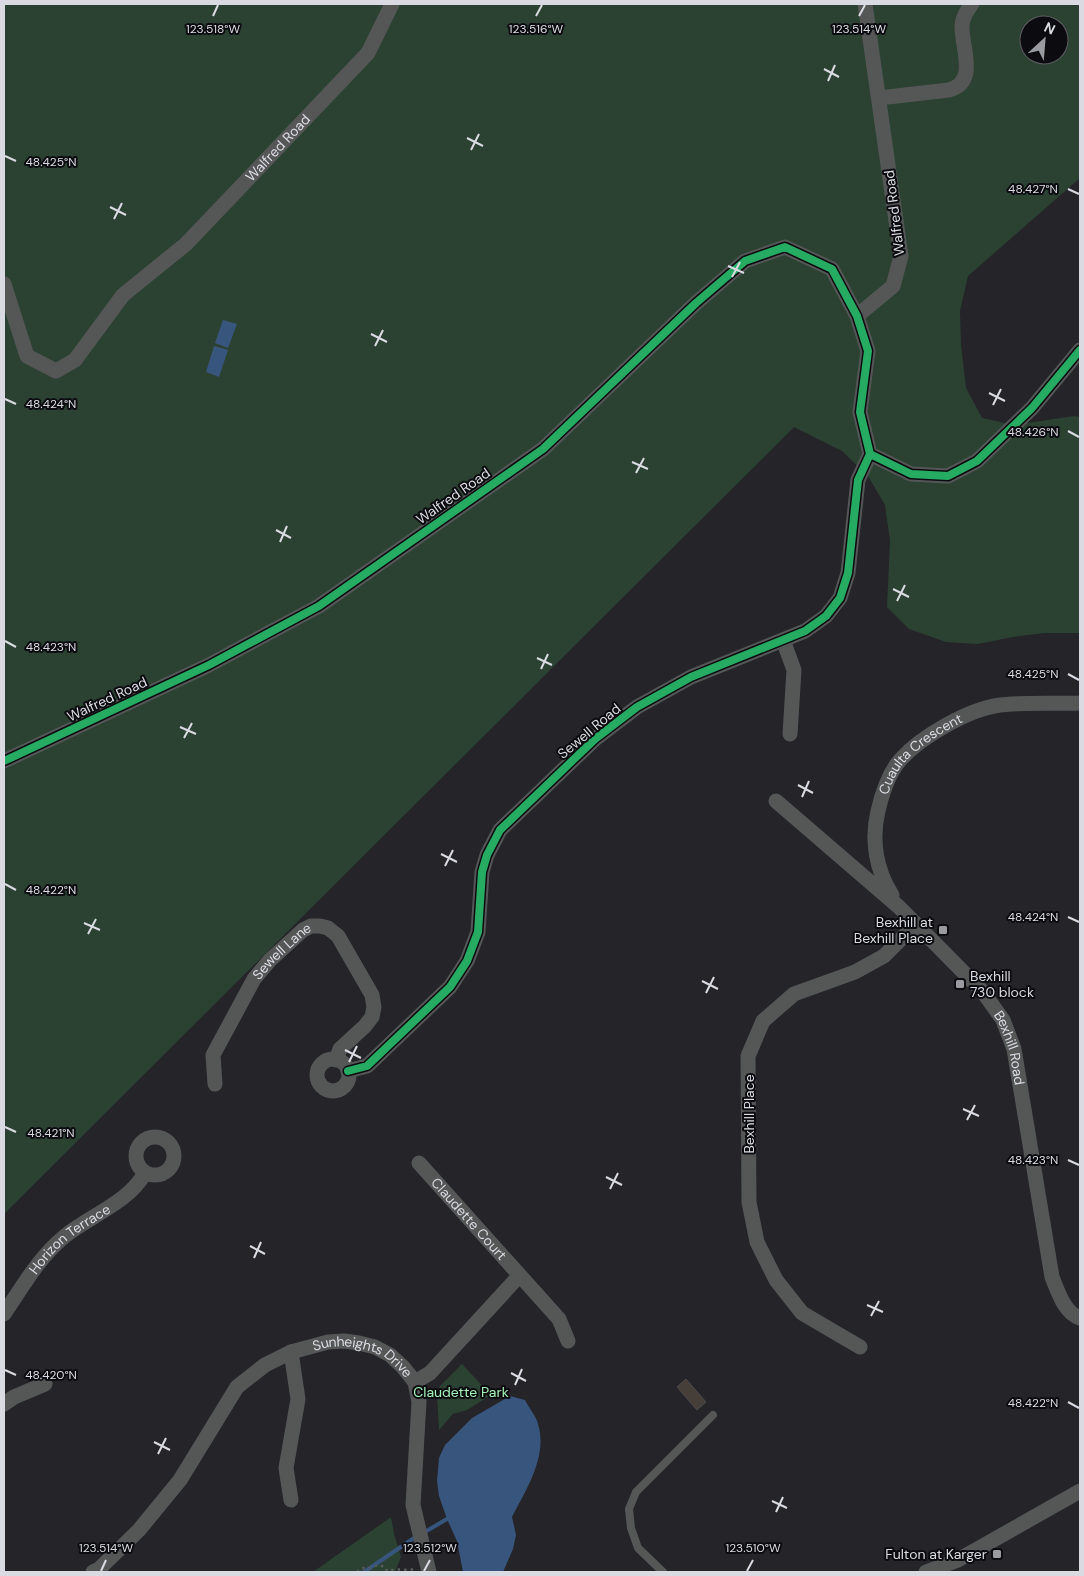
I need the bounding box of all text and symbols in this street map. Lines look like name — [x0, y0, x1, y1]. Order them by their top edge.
north arrow — [1019, 15, 1069, 65]
text: N — [1041, 18, 1058, 39]
text: 123.518°W — [186, 21, 240, 37]
text: 123.516°W — [509, 21, 564, 37]
text: 123.514°W — [832, 21, 886, 37]
street label: Walfred Road — [241, 110, 314, 185]
text: 48.425°N — [26, 154, 76, 170]
street label: Walfred Road — [880, 169, 908, 257]
text: 48.427°N — [1008, 181, 1058, 197]
text: 48.424°N — [26, 396, 76, 412]
text: 48.426°N — [1007, 424, 1059, 440]
street label: Walfred Road — [412, 464, 494, 528]
text: 48.423°N — [26, 639, 76, 655]
text: 48.425°N — [1008, 666, 1058, 682]
street label: Walfred Road — [64, 673, 150, 725]
street label: Sewell Road — [554, 699, 624, 763]
street label: Cuaulta Crescent — [874, 709, 965, 797]
text: 48.422°N — [26, 882, 76, 898]
text: 48.424°N — [1008, 909, 1058, 925]
place label: Bexhill at Bexhill Place — [854, 913, 933, 947]
street label: Sewell Lane — [248, 918, 314, 983]
marker: Bexhill at Bexhill Place — [937, 924, 949, 936]
place label: Bexhill 730 block — [970, 967, 1034, 1001]
marker: Bexhill 730 block — [954, 978, 966, 990]
street label: Bexhill Road — [990, 1007, 1029, 1086]
street label: Bexhill Place — [740, 1074, 758, 1154]
text: 48.421°N — [27, 1125, 75, 1141]
text: 48.423°N — [1008, 1152, 1058, 1168]
street label: Claudette Court — [427, 1174, 511, 1264]
street label: Horizon Terrace — [25, 1200, 114, 1278]
street label: Sunheights Drive — [310, 1332, 417, 1381]
text: 48.420°N — [25, 1367, 77, 1383]
park label: Claudette Park — [413, 1383, 509, 1401]
text: 48.422°N — [1008, 1395, 1058, 1411]
text: 123.514°W — [79, 1540, 133, 1556]
text: 123.512°W — [403, 1540, 457, 1556]
text: 123.510°W — [725, 1540, 781, 1556]
place label: Fulton at Karger — [885, 1545, 987, 1563]
marker: Fulton at Karger — [991, 1548, 1003, 1560]

